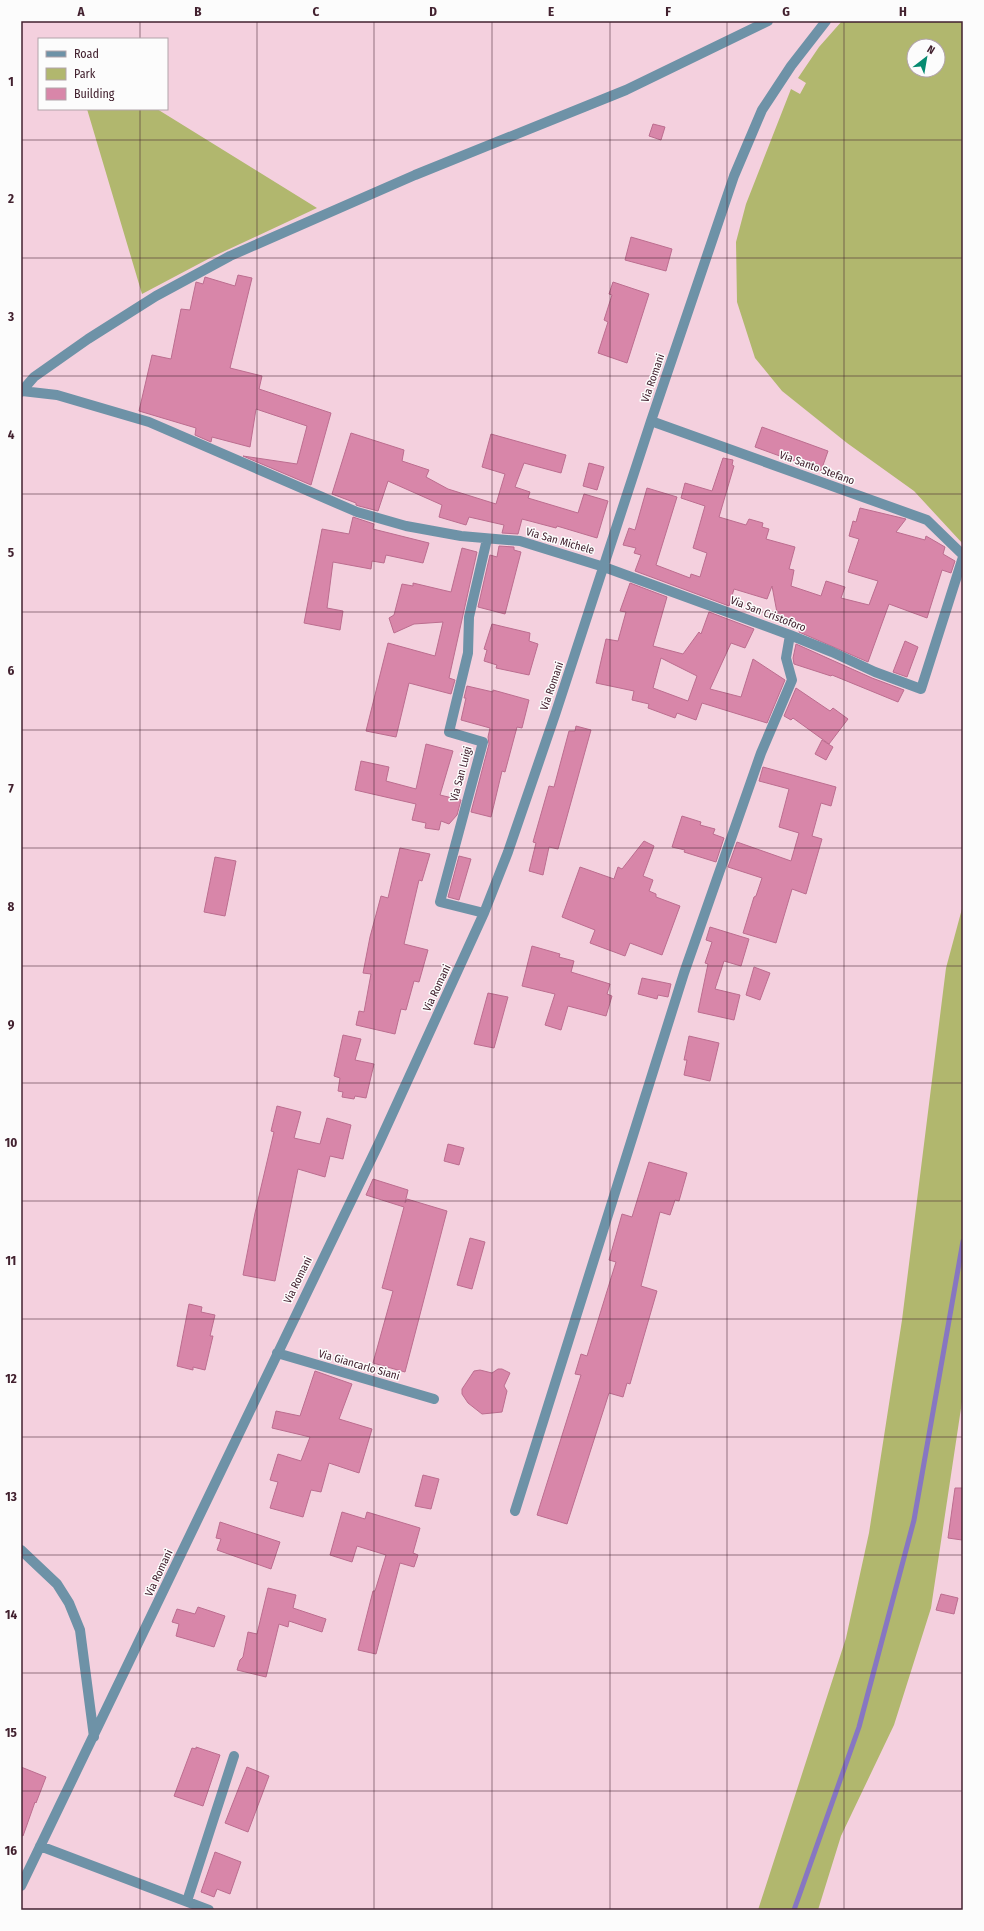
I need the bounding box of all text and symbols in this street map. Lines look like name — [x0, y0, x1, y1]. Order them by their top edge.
text: A — [76, 4, 85, 19]
text: B — [194, 4, 202, 19]
text: C — [313, 4, 320, 19]
text: D — [429, 4, 437, 19]
text: E — [548, 4, 554, 19]
text: F — [665, 4, 671, 19]
text: G — [782, 4, 790, 19]
text: H — [899, 4, 907, 19]
legend — [38, 38, 168, 110]
north arrow — [906, 38, 946, 78]
text: N — [925, 43, 937, 57]
text: Road — [74, 47, 99, 61]
text: Park — [74, 67, 96, 81]
text: 1 — [8, 74, 14, 89]
text: Building — [74, 87, 115, 101]
text: 2 — [7, 191, 14, 206]
text: 3 — [7, 309, 14, 324]
street label: Via Romani — [639, 352, 667, 404]
text: 4 — [8, 427, 15, 442]
street label: Via Santo Stefano — [778, 448, 857, 488]
street label: Via San Michele — [524, 525, 596, 557]
text: 5 — [8, 545, 14, 560]
street label: Via San Cristoforo — [728, 594, 808, 634]
street label: Via Romani — [538, 660, 566, 712]
text: 6 — [8, 663, 15, 678]
street label: Via San Luigi — [447, 745, 475, 803]
text: 7 — [8, 781, 14, 796]
text: 8 — [8, 899, 15, 914]
street label: Via Romani — [420, 962, 454, 1014]
text: 9 — [8, 1017, 15, 1032]
text: 10 — [5, 1135, 17, 1150]
text: 11 — [6, 1253, 16, 1268]
street label: Via Romani — [281, 1254, 315, 1305]
street label: Via Giancarlo Siani — [317, 1347, 401, 1383]
text: 12 — [5, 1371, 17, 1386]
text: 13 — [5, 1489, 17, 1504]
street label: Via Romani — [142, 1547, 176, 1599]
text: 14 — [5, 1607, 17, 1622]
text: 15 — [5, 1725, 17, 1740]
text: 16 — [5, 1843, 17, 1858]

